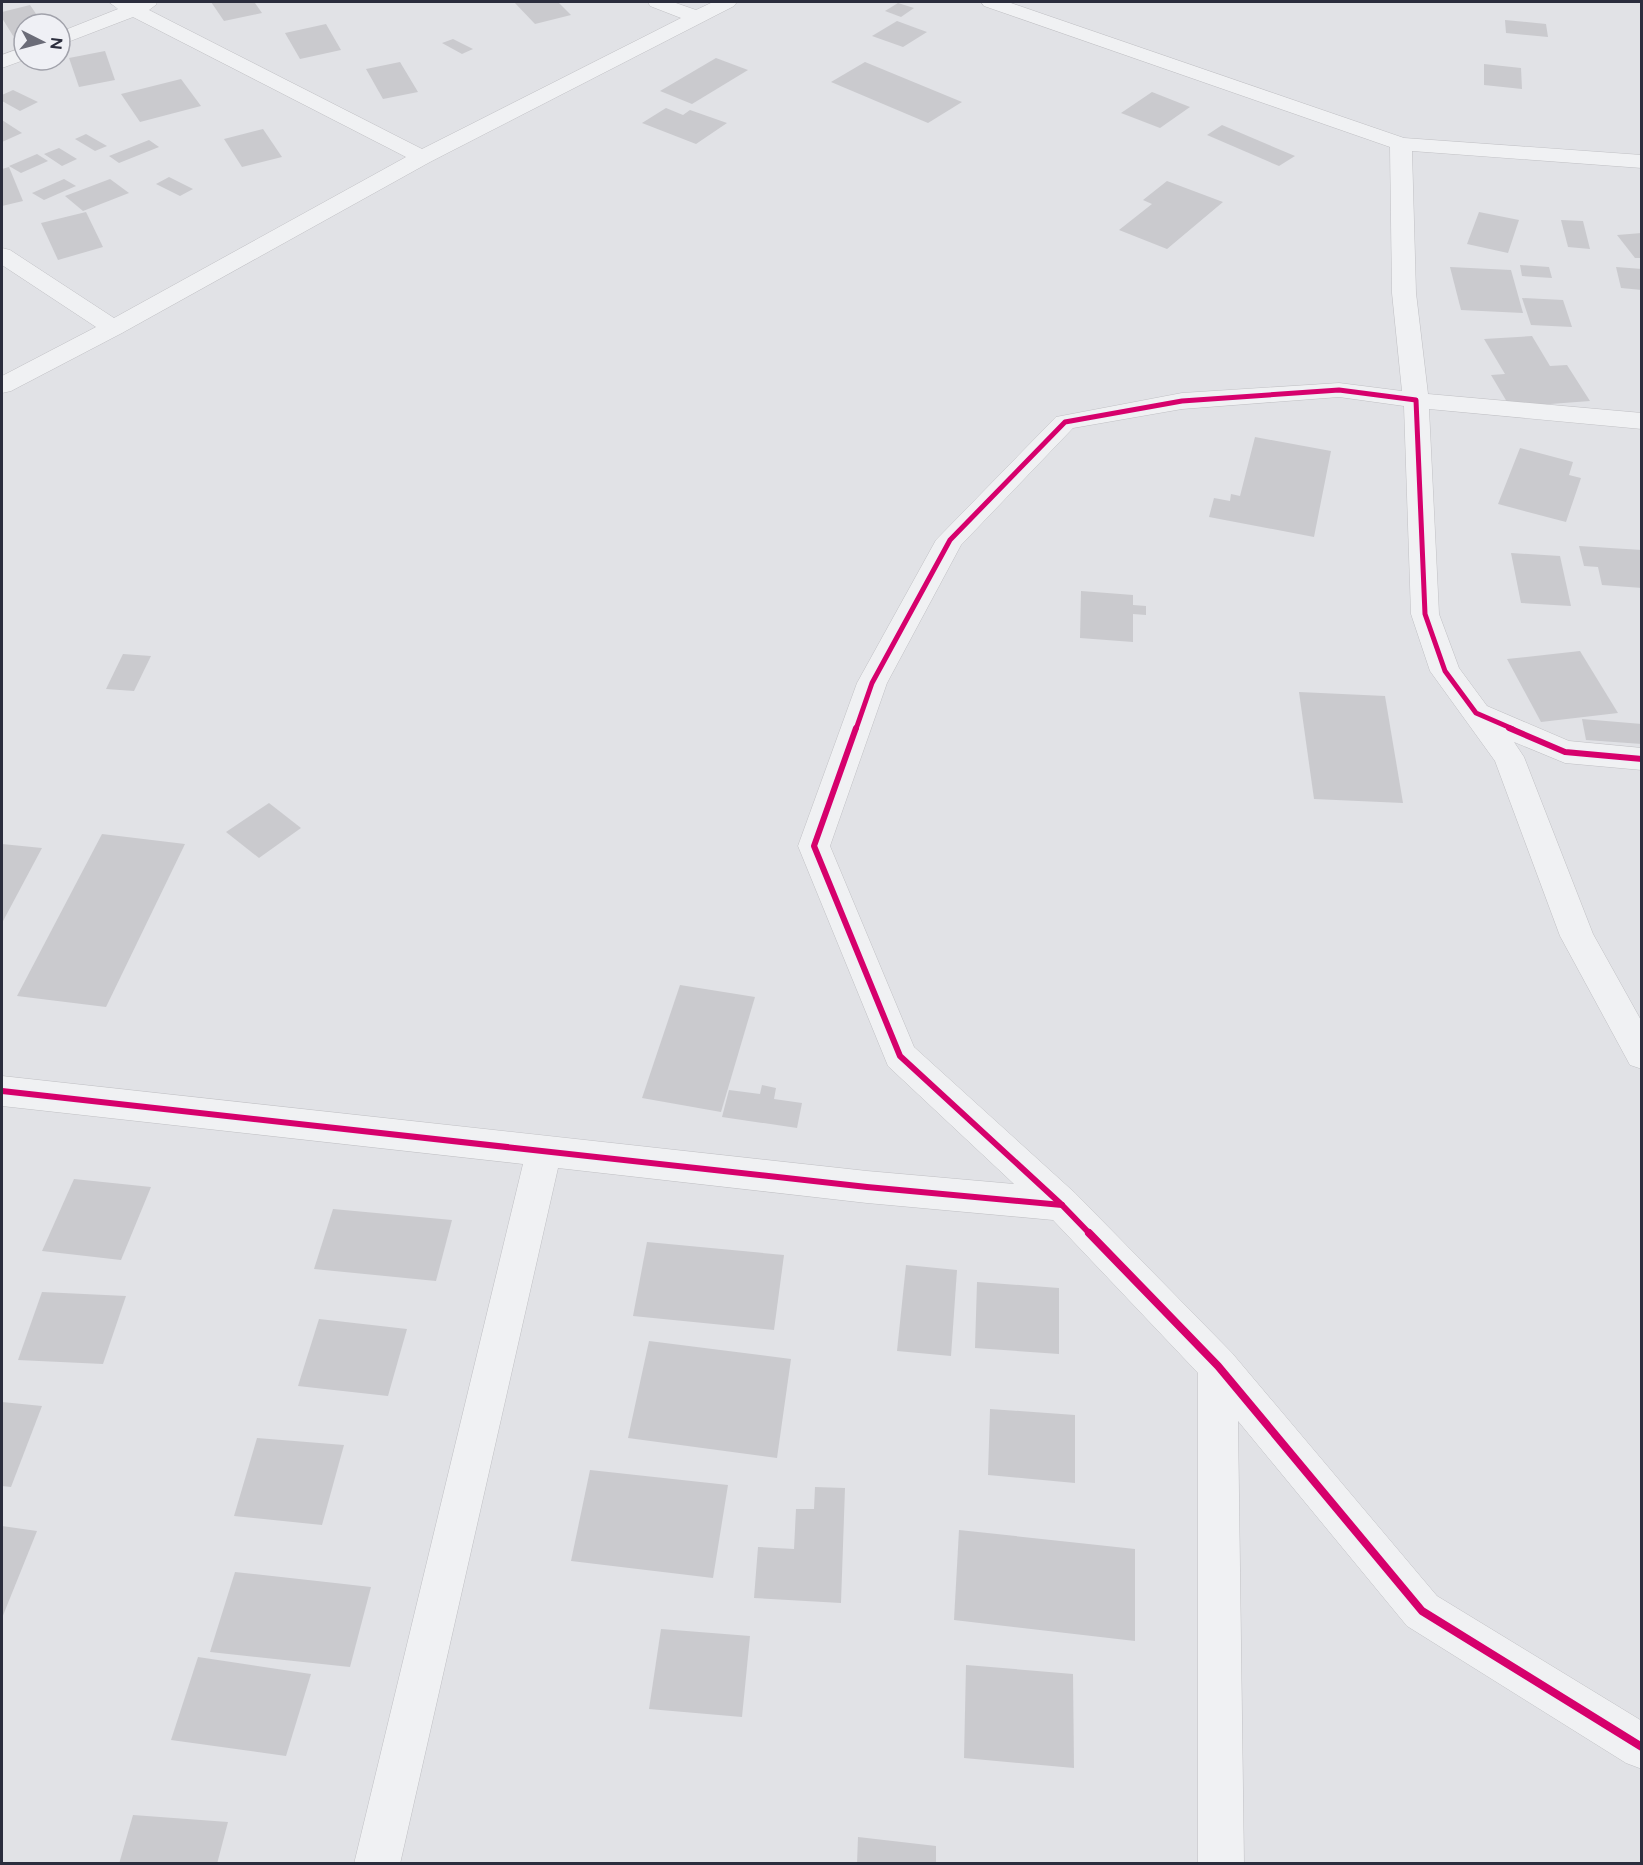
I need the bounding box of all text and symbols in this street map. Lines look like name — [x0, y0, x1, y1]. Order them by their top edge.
north arrow — [12, 12, 72, 72]
text: N — [46, 36, 67, 51]

